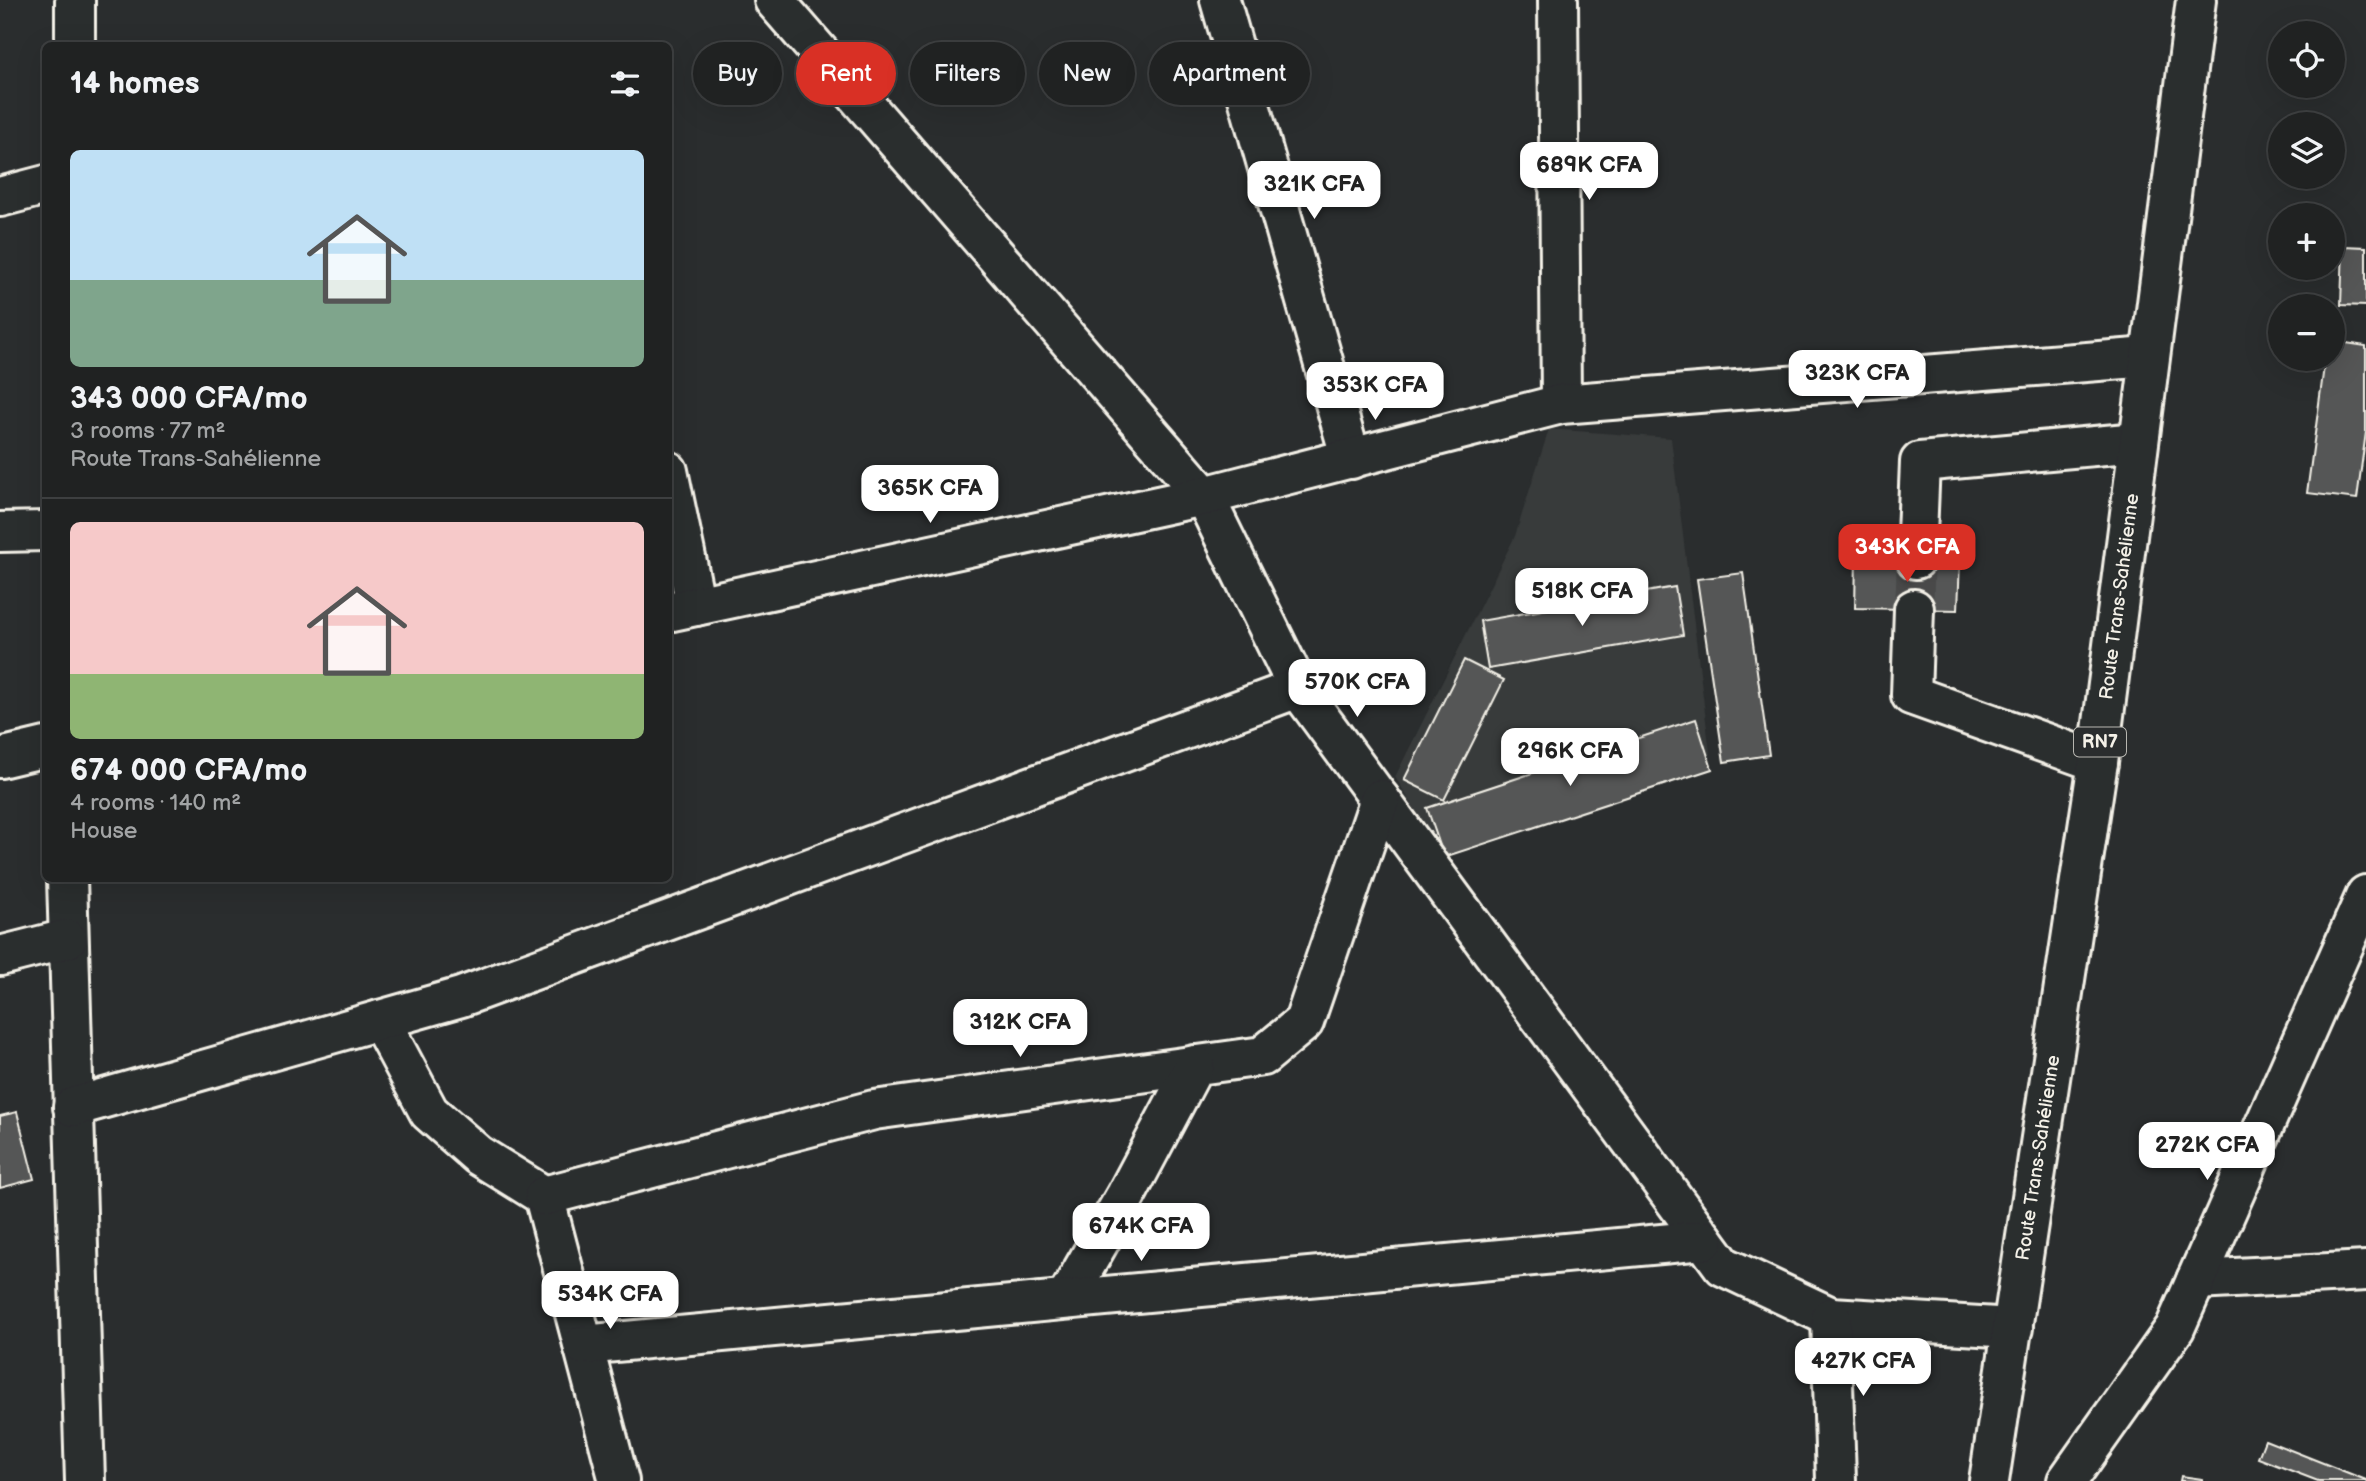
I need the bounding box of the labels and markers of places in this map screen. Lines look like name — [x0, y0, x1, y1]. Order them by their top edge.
pin: 689K CFA — [1517, 142, 1661, 202]
pin: 321K CFA — [1242, 162, 1386, 221]
pin: 323K CFA — [1785, 350, 1929, 410]
pin: 353K CFA — [1303, 362, 1447, 422]
pin: 365K CFA — [858, 466, 1002, 525]
pin: 343K CFA — [1835, 524, 1979, 584]
pin: 518K CFA — [1510, 568, 1654, 628]
pin: 570K CFA — [1285, 660, 1429, 719]
pin: 296K CFA — [1498, 728, 1642, 788]
pin: 312K CFA — [948, 1000, 1092, 1059]
pin: 272K CFA — [2135, 1122, 2279, 1182]
pin: 674K CFA — [1069, 1204, 1213, 1263]
pin: 534K CFA — [538, 1272, 682, 1331]
pin: 427K CFA — [1791, 1338, 1935, 1398]

